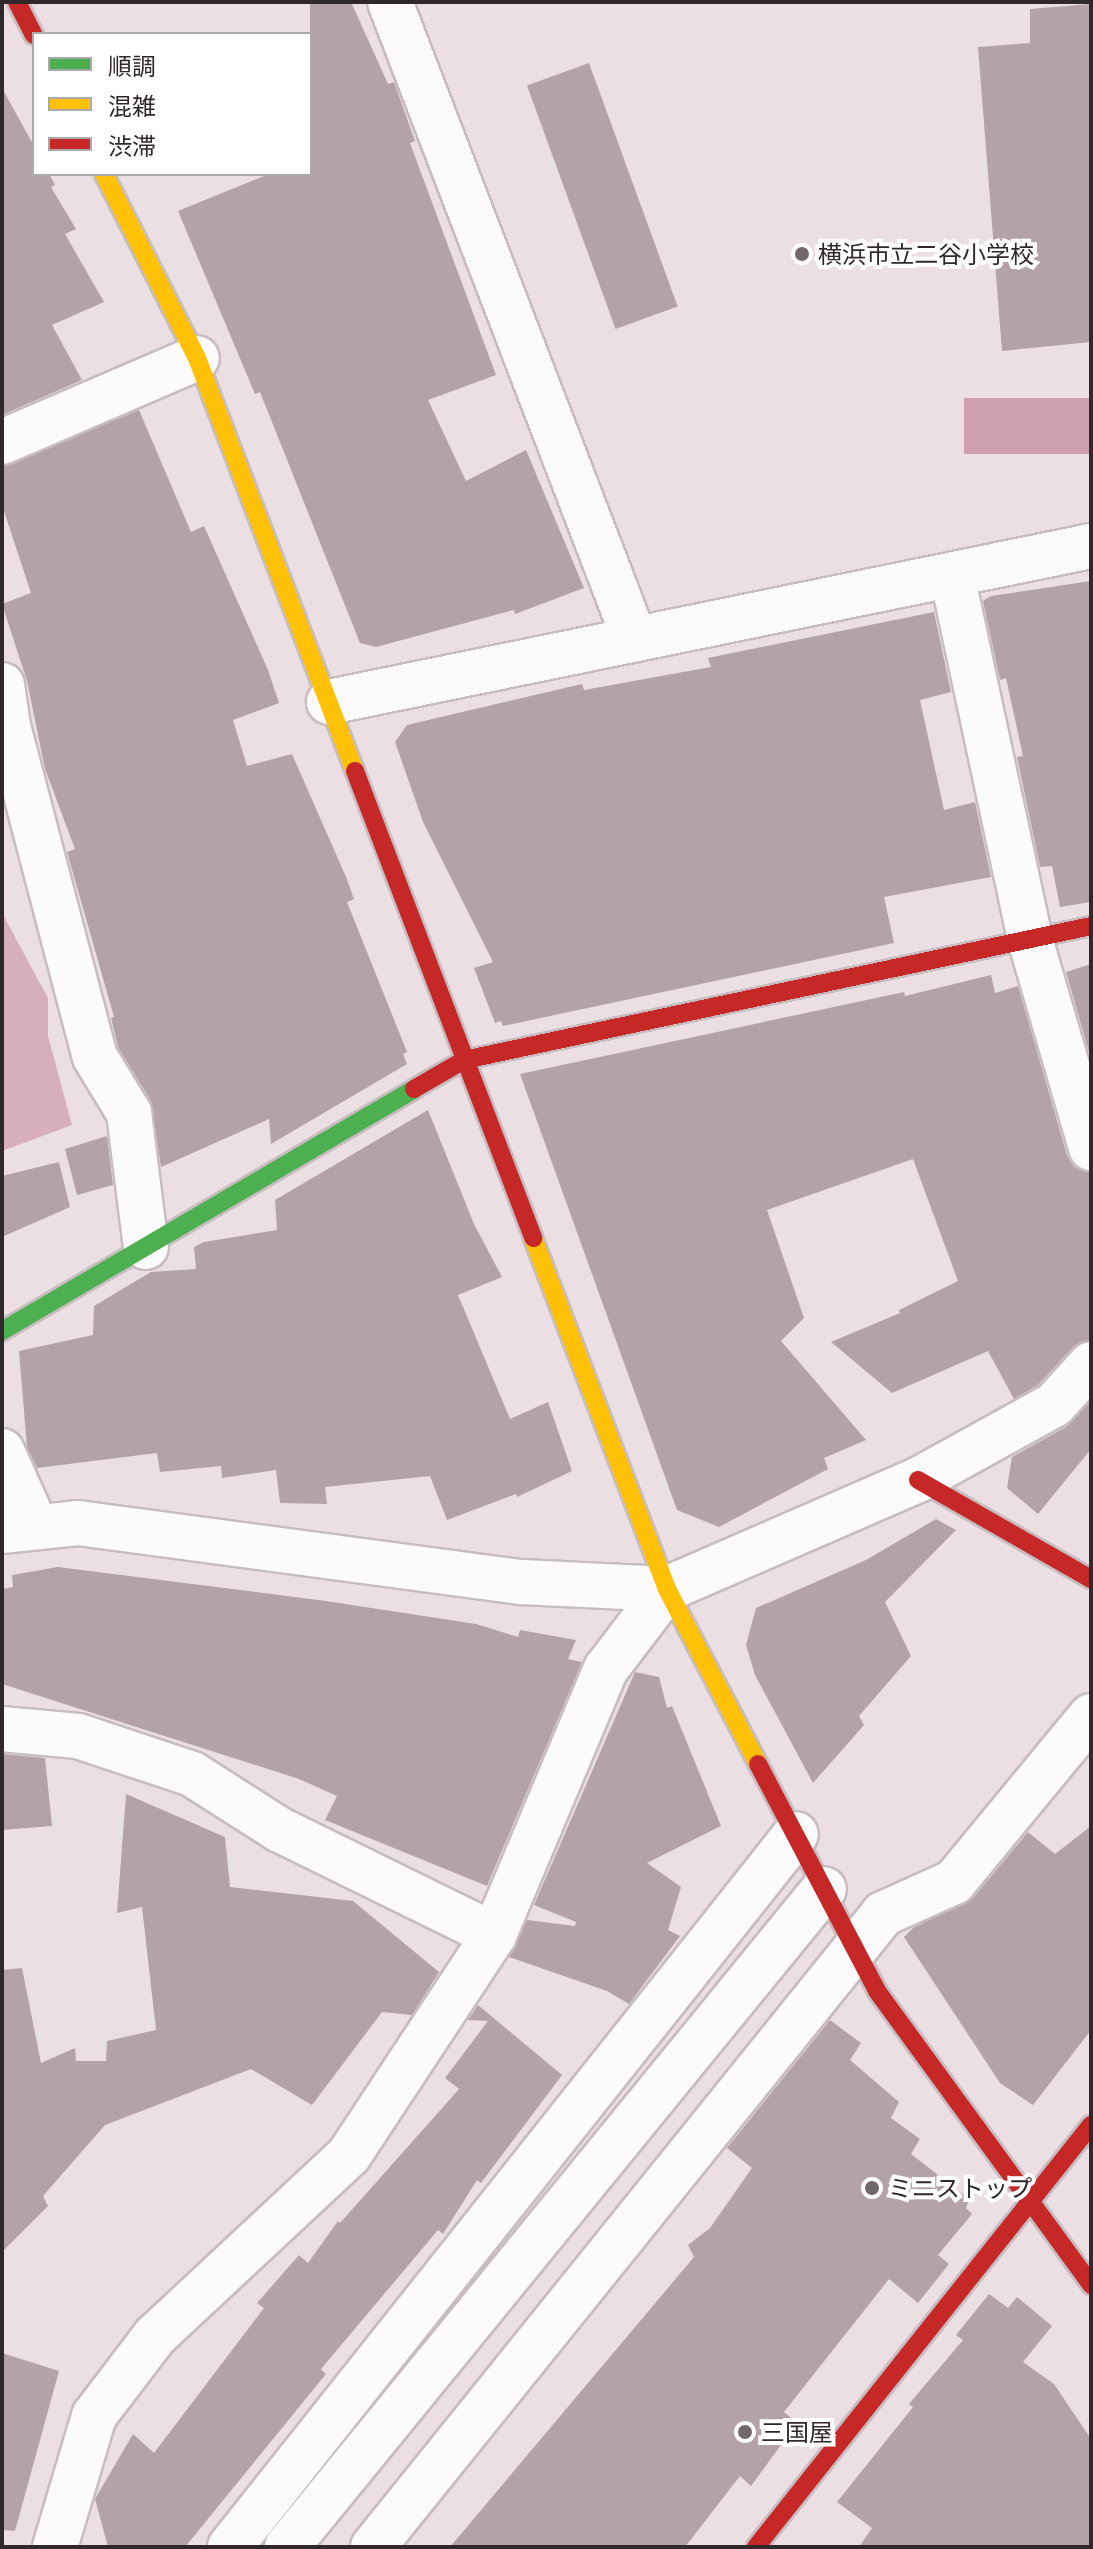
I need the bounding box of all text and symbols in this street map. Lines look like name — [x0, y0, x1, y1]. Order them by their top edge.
legend — [32, 32, 312, 176]
text: 順調 — [108, 49, 156, 82]
text: 混雑 — [108, 89, 156, 122]
text: 渋滞 — [108, 129, 156, 162]
place label: 横浜市立二谷小学校 — [818, 240, 1034, 268]
marker: 横浜市立二谷小学校 — [793, 245, 811, 263]
place label: ミニストップ — [888, 2174, 1032, 2202]
marker: ミニストップ — [863, 2179, 881, 2197]
place label: 三国屋 — [761, 2418, 833, 2446]
marker: 三国屋 — [736, 2423, 754, 2441]

